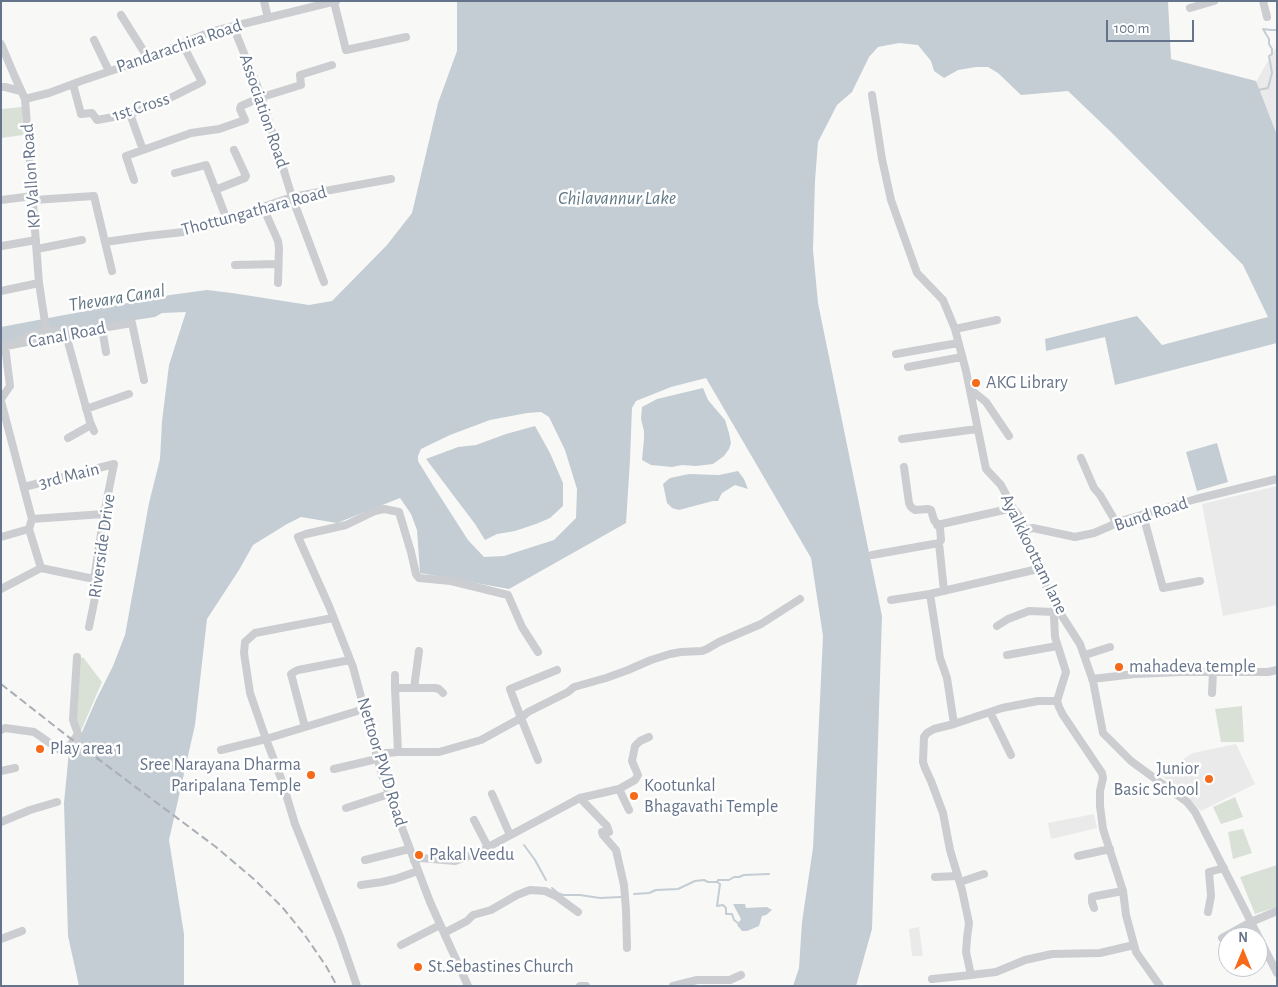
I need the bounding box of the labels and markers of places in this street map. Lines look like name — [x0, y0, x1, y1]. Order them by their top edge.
place label: AKG Library — [986, 372, 1068, 394]
marker: AKG Library — [970, 377, 982, 389]
place label: mahadeva temple — [1129, 656, 1256, 678]
marker: mahadeva temple — [1113, 661, 1125, 673]
place label: Play area 1 — [50, 738, 122, 760]
marker: Play area 1 — [34, 743, 46, 755]
place label: Sree Narayana Dharma Paripalana Temple — [140, 754, 301, 796]
place label: Junior Basic School — [1114, 758, 1199, 801]
marker: Sree Narayana Dharma Paripalana Temple — [305, 769, 317, 781]
marker: Junior Basic School — [1203, 773, 1215, 785]
place label: Kootunkal Bhagavathi Temple — [644, 775, 778, 818]
marker: Kootunkal Bhagavathi Temple — [628, 790, 640, 802]
place label: Pakal Veedu — [429, 844, 514, 866]
marker: Pakal Veedu — [413, 849, 425, 861]
place label: St.Sebastines Church — [428, 956, 574, 978]
marker: St.Sebastines Church — [412, 961, 424, 973]

